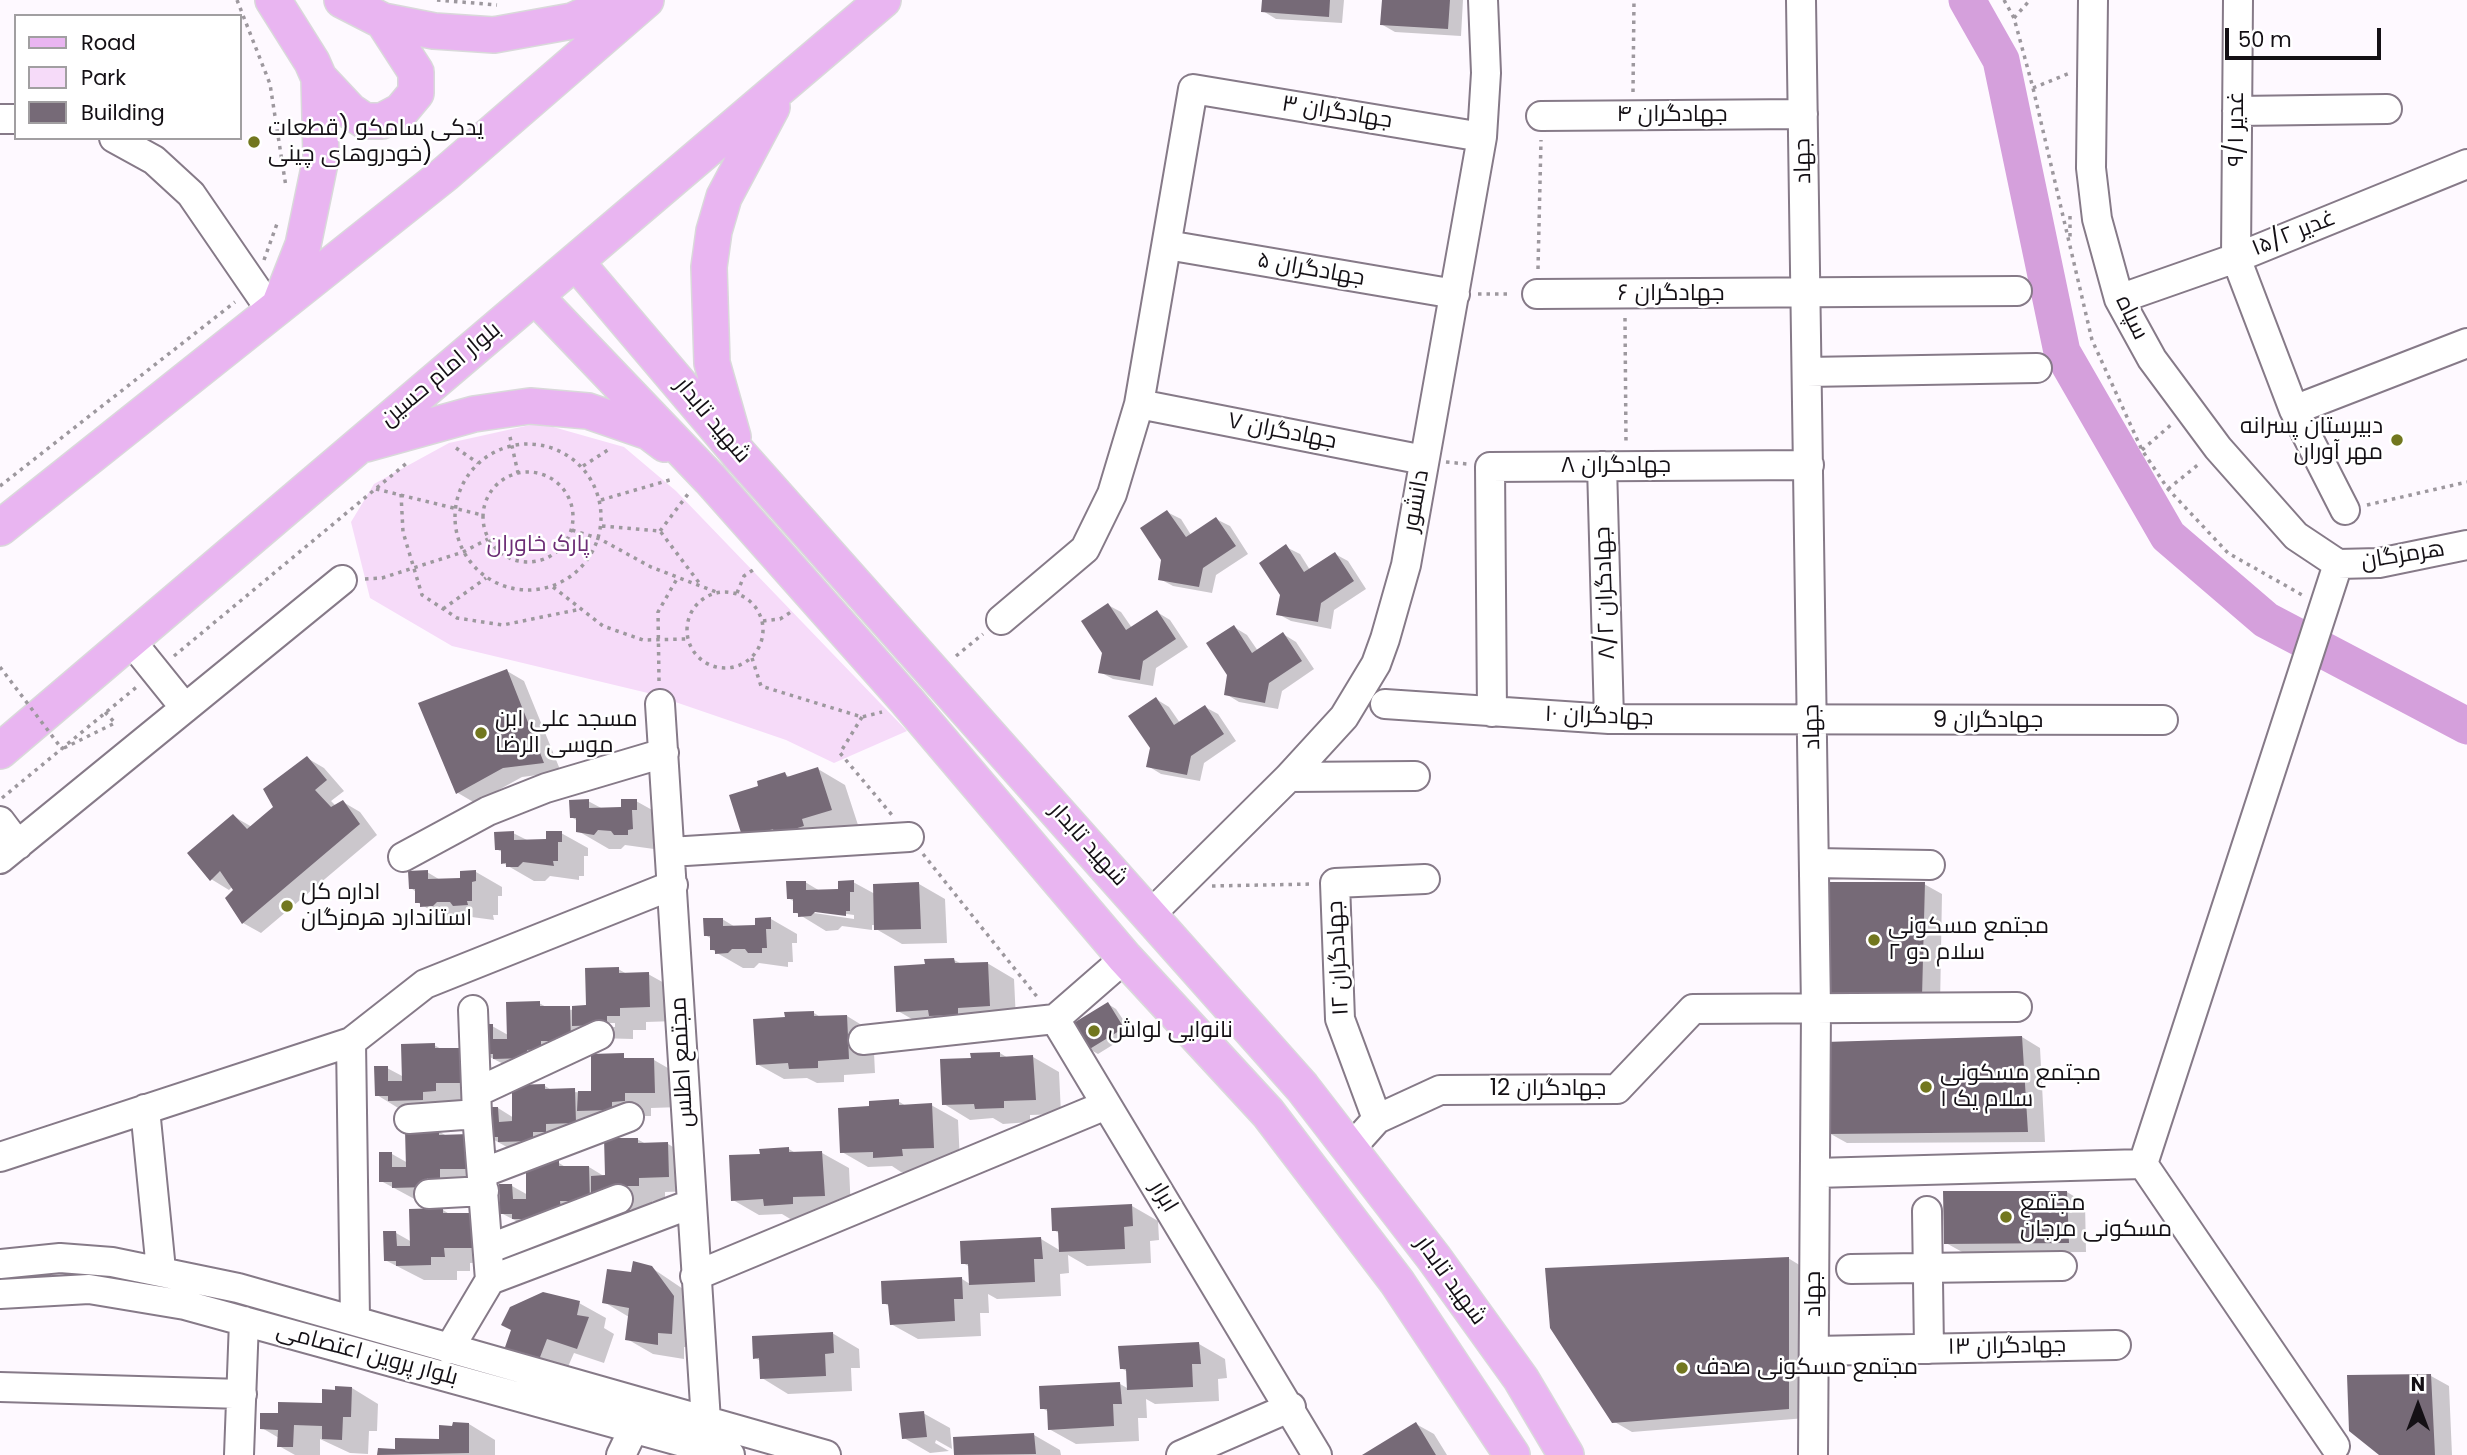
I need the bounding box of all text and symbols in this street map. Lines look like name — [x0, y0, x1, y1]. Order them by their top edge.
legend — [14, 14, 242, 140]
scale bar — [2229, 14, 2385, 58]
text: 50 m — [2238, 25, 2292, 54]
text: Road — [81, 28, 136, 57]
text: Park — [81, 63, 126, 92]
street label: جهادگران ۳ — [1280, 91, 1394, 135]
street label: غدیر ۹/۱ — [2223, 91, 2251, 167]
text: Building — [81, 98, 165, 127]
street label: جهادگران ۴ — [1616, 101, 1728, 129]
place label: یدکی سامکو (قطعات خودروهای چینی) — [268, 115, 484, 169]
marker: یدکی سامکو (قطعات خودروهای چینی) — [246, 134, 262, 150]
street label: جهاد — [1790, 138, 1818, 184]
street label: غدیر ۱۵/۲ — [2248, 205, 2340, 263]
street label: جهادگران ۵ — [1255, 247, 1367, 293]
street label: جهادگران ۶ — [1618, 280, 1724, 308]
street label: سپاه — [2109, 291, 2153, 345]
street label: بلوار امام حسین — [375, 317, 507, 433]
street label: شهید تابدار — [668, 373, 756, 469]
street label: جهادگران ۷ — [1225, 408, 1339, 456]
place label: دبیرستان پسرانه مهر آوران — [2240, 413, 2383, 467]
marker: دبیرستان پسرانه مهر آوران — [2389, 432, 2405, 448]
street label: جهادگران ۸ — [1561, 452, 1671, 480]
street label: دانشور — [1398, 468, 1436, 534]
street label: جهادگران ۸/۲ — [1590, 526, 1622, 660]
park label: پارک خاوران — [487, 531, 589, 559]
street label: هرمزگان — [2359, 536, 2447, 576]
street label: جهادگران ۱۰ — [1544, 701, 1654, 733]
street label: جهاد — [1799, 704, 1827, 750]
place label: مسجد علی ابن موسی الرضا — [495, 706, 637, 760]
street label: جهادگران 9 — [1933, 707, 2043, 735]
marker: مسجد علی ابن موسی الرضا — [473, 725, 489, 741]
street label: شهید تابدار — [1043, 797, 1133, 893]
place label: اداره کل استاندارد هرمزگان — [301, 879, 472, 933]
marker: اداره کل استاندارد هرمزگان — [279, 898, 295, 914]
street label: جهادگران ۱۲ — [1322, 900, 1356, 1016]
place label: مجتمع مسکونی سلام دو ۲ — [1888, 913, 2049, 967]
marker: مجتمع مسکونی سلام دو ۲ — [1866, 932, 1882, 948]
street label: مجتمع اطلس — [666, 996, 700, 1128]
place label: نانوایی لواش — [1108, 1017, 1233, 1045]
marker: نانوایی لواش — [1086, 1023, 1102, 1039]
place label: مجتمع مسکونی سلام یک ۱ — [1940, 1060, 2101, 1114]
street label: جهادگران 12 — [1490, 1075, 1606, 1103]
marker: مجتمع مسکونی سلام یک ۱ — [1918, 1079, 1934, 1095]
street label: ابرار — [1143, 1176, 1183, 1218]
place label: مجتمع مسکونی مرجان — [2020, 1190, 2172, 1244]
marker: مجتمع مسکونی مرجان — [1998, 1209, 2014, 1225]
street label: شهید تابدار — [1409, 1231, 1491, 1331]
street label: جهاد — [1800, 1271, 1828, 1317]
street label: بلوار پروین اعتصامی — [273, 1317, 461, 1393]
street label: جهادگران ۱۳ — [1947, 1332, 2067, 1362]
place label: مجتمع مسکونی صدف — [1696, 1354, 1918, 1382]
marker: مجتمع مسکونی صدف — [1674, 1360, 1690, 1376]
north arrow — [2383, 1371, 2453, 1441]
text: N — [2411, 1371, 2425, 1398]

